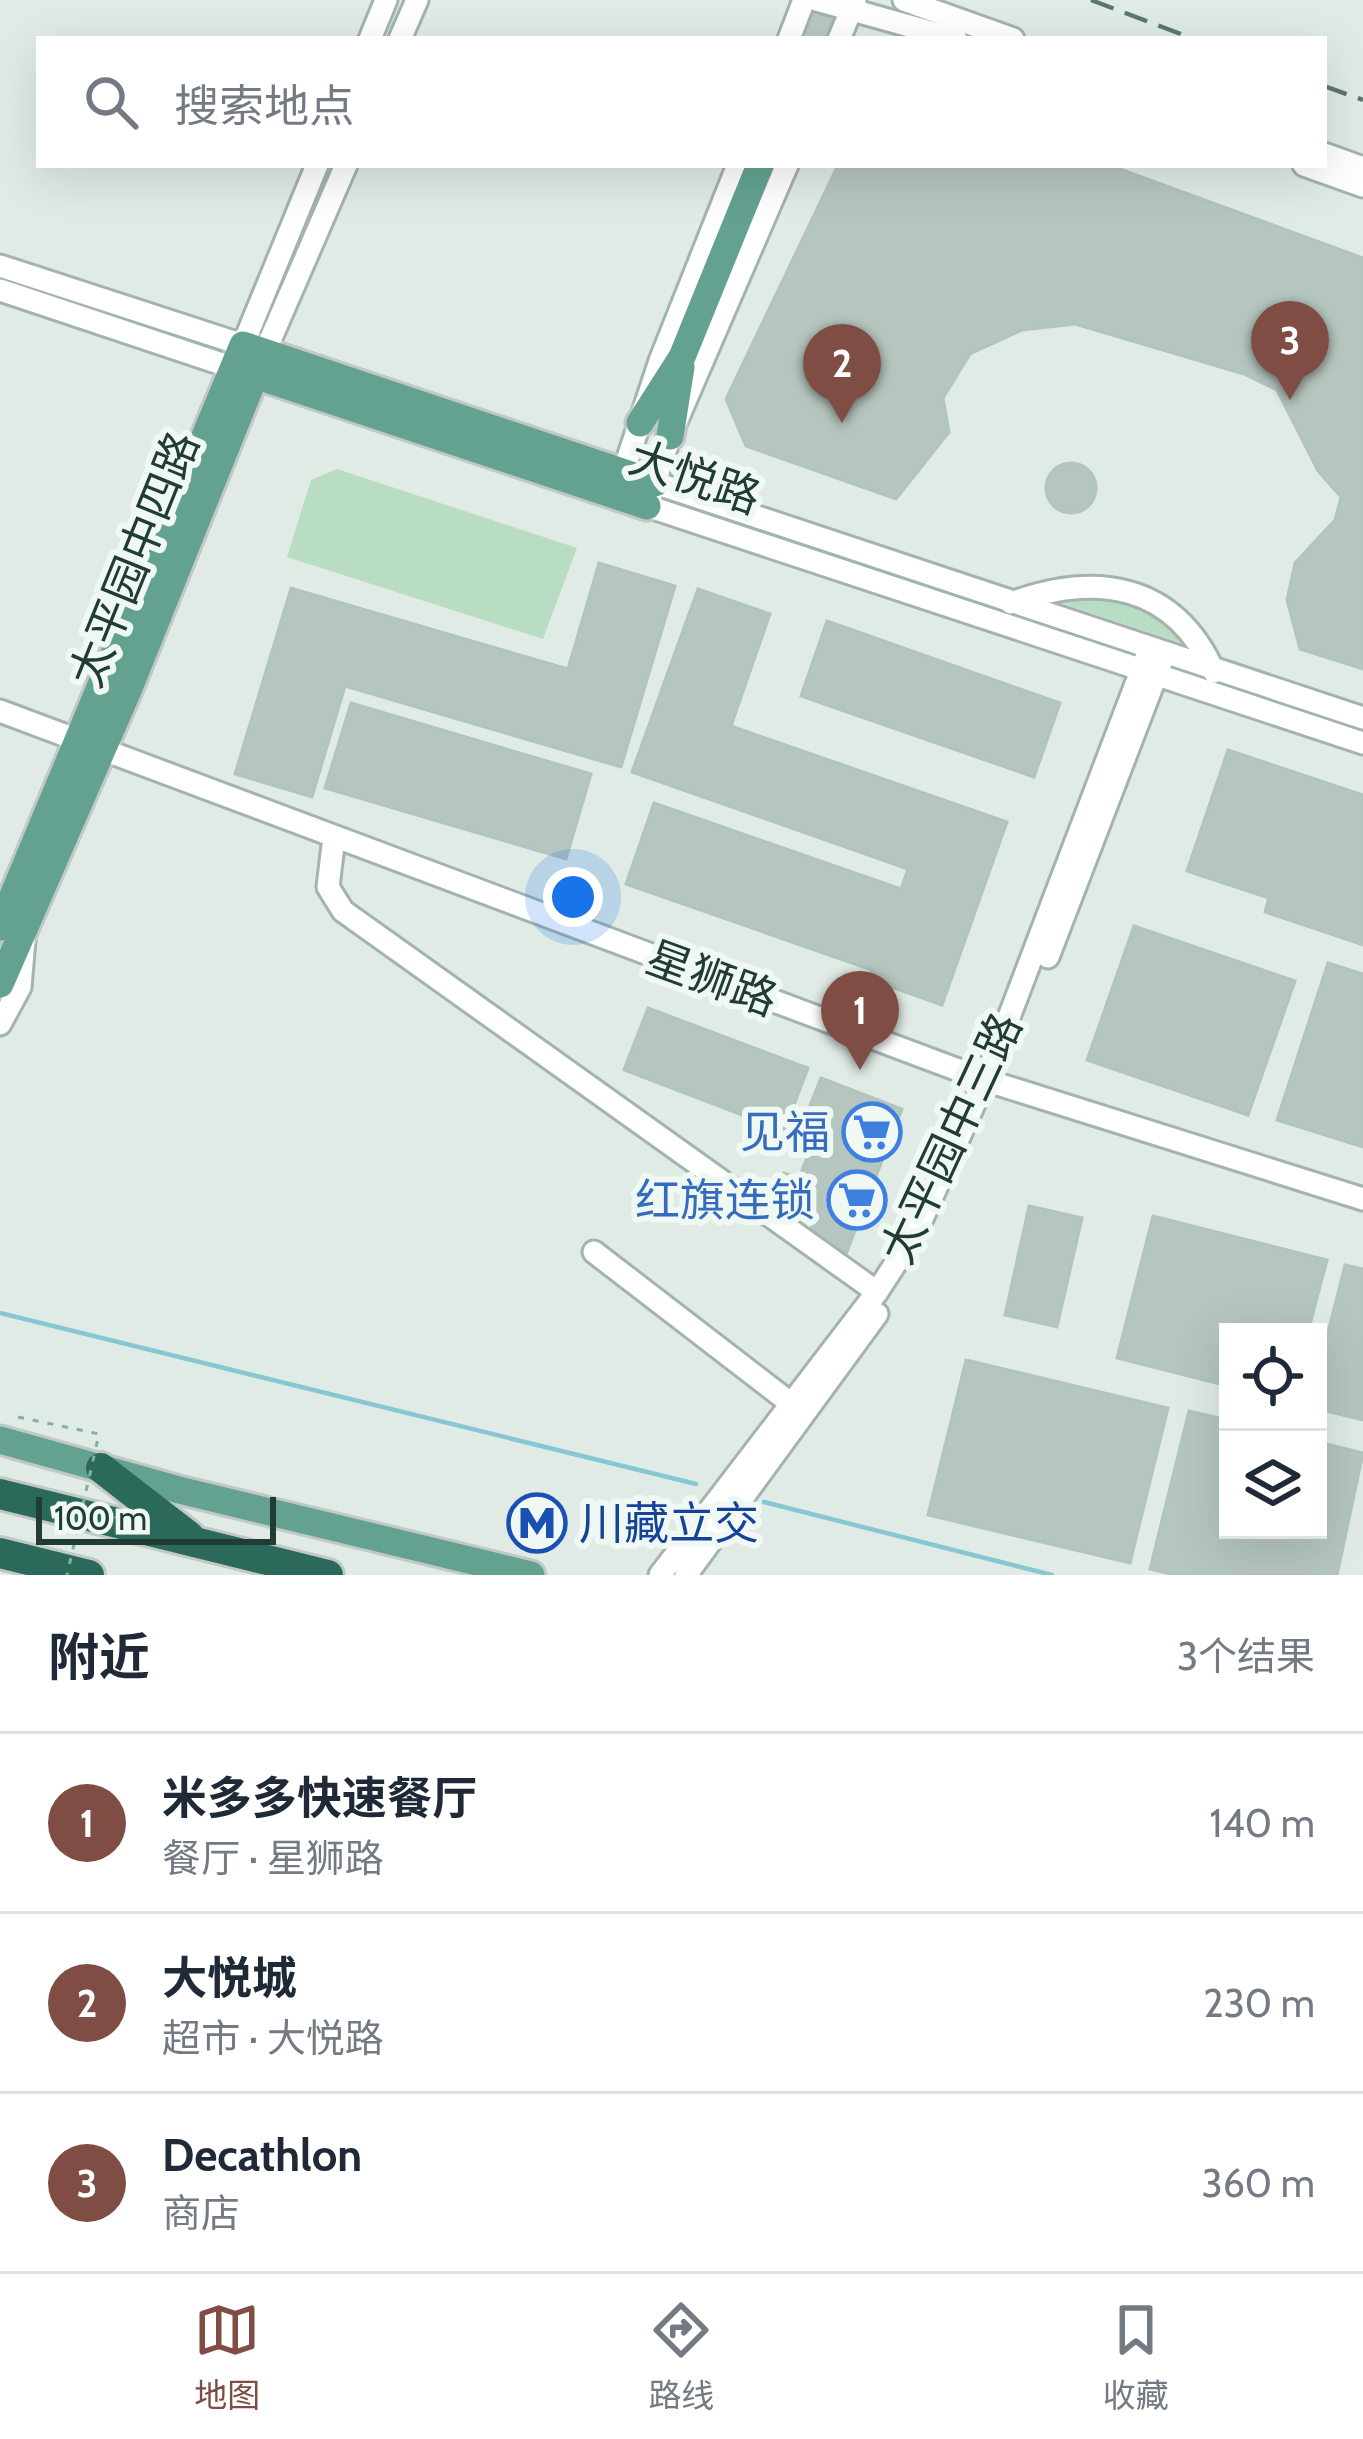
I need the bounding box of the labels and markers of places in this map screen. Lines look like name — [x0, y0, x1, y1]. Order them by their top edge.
pin: 3 — [1251, 301, 1329, 400]
pin: 2 — [803, 324, 881, 423]
pin: 1 — [821, 971, 899, 1070]
supermarket icon: 见福 — [841, 1101, 903, 1163]
place label: 见福 — [740, 1105, 830, 1159]
supermarket icon: 红旗连锁 — [826, 1169, 888, 1231]
place label: 红旗连锁 — [635, 1173, 815, 1227]
metro station icon: 川藏立交 — [506, 1492, 568, 1554]
place label: 川藏立交 — [579, 1496, 759, 1550]

